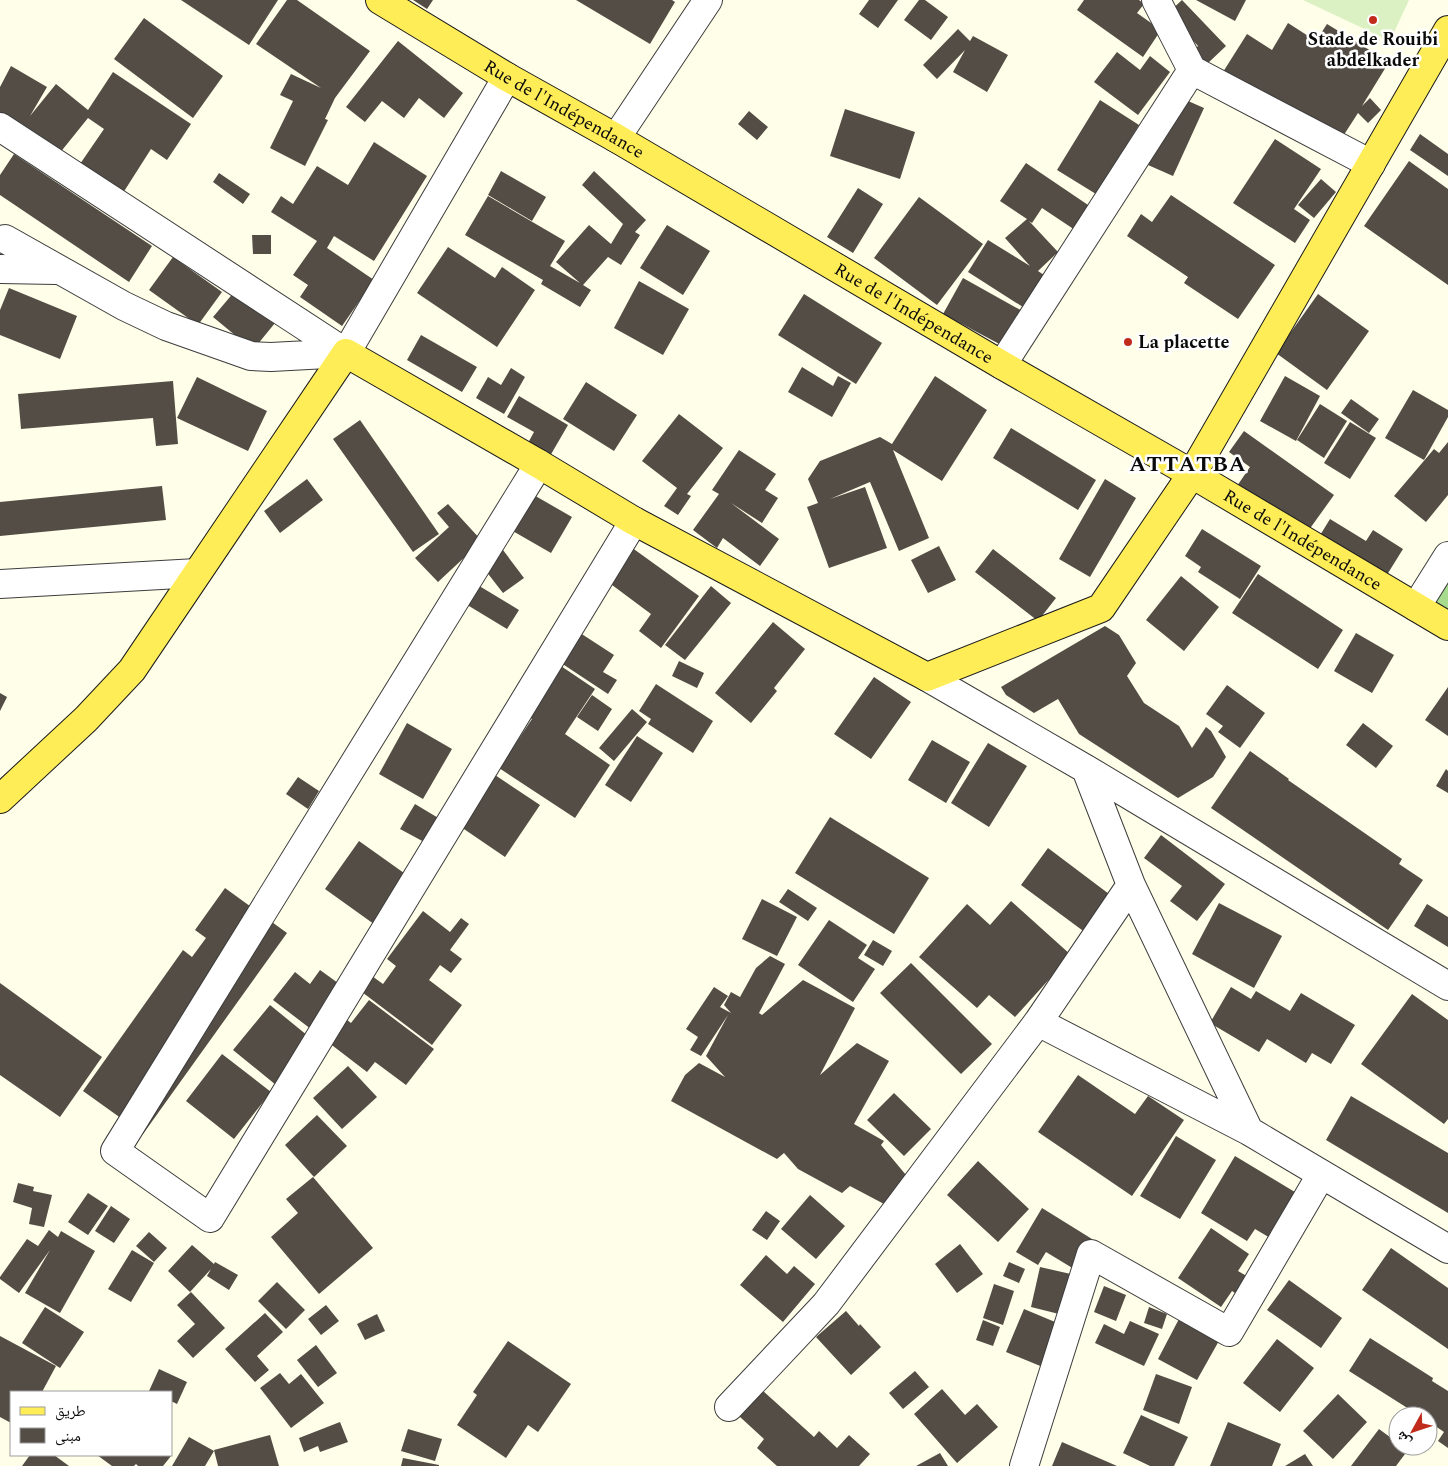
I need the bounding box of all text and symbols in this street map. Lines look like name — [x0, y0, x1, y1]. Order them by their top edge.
marker: Stade de Rouibi abdelkader — [1367, 14, 1379, 26]
place label: Stade de Rouibi abdelkader — [1308, 26, 1438, 74]
street label: Rue de l'Indépendance — [479, 53, 650, 165]
street label: Rue de l'Indépendance — [829, 256, 999, 371]
place label: La placette — [1138, 329, 1230, 356]
marker: La placette — [1122, 336, 1134, 348]
district label: ATTATBA — [1129, 448, 1247, 481]
street label: Rue de l'Indépendance — [1218, 482, 1387, 597]
legend — [10, 1391, 172, 1456]
text: طريق — [55, 1400, 86, 1423]
north arrow — [1388, 1406, 1438, 1456]
text: مبنى — [55, 1425, 81, 1448]
text: ش — [1391, 1426, 1416, 1451]

